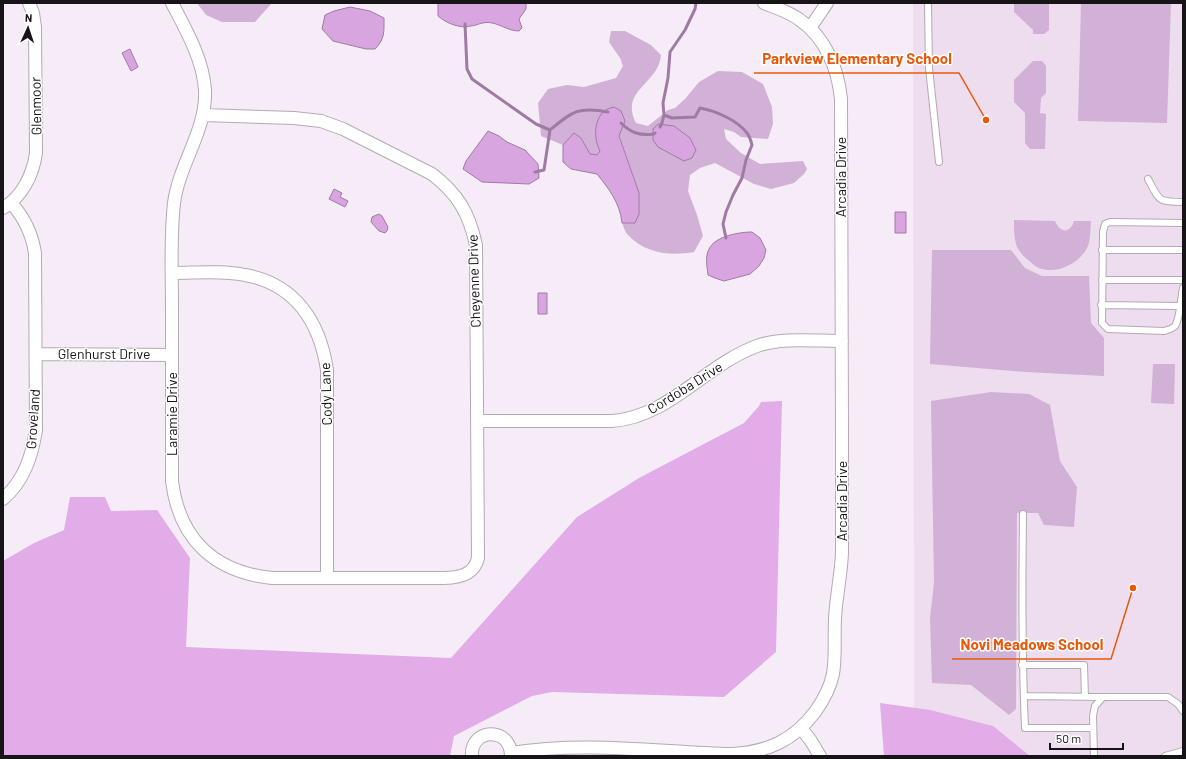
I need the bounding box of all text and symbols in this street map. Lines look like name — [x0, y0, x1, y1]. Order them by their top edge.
north arrow — [8, 8, 48, 48]
text: N — [25, 11, 33, 24]
callout: Parkview Elementary School — [754, 46, 959, 73]
text: Parkview Elementary School — [762, 49, 952, 67]
street label: Glenmoor — [26, 77, 45, 135]
street label: Arcadia Drive — [832, 137, 849, 217]
street label: Cheyenne Drive — [463, 234, 484, 328]
street label: Glenhurst Drive — [58, 345, 150, 362]
street label: Cordoba Drive — [644, 358, 725, 417]
street label: Cody Lane — [316, 362, 335, 426]
street label: Laramie Drive — [163, 372, 180, 456]
street label: Groveland — [22, 388, 43, 450]
street label: Arcadia Drive — [833, 461, 850, 541]
callout: Novi Meadows School — [952, 632, 1111, 659]
text: Novi Meadows School — [961, 635, 1103, 653]
scale bar — [1050, 725, 1123, 751]
text: 50 m — [1056, 731, 1081, 745]

